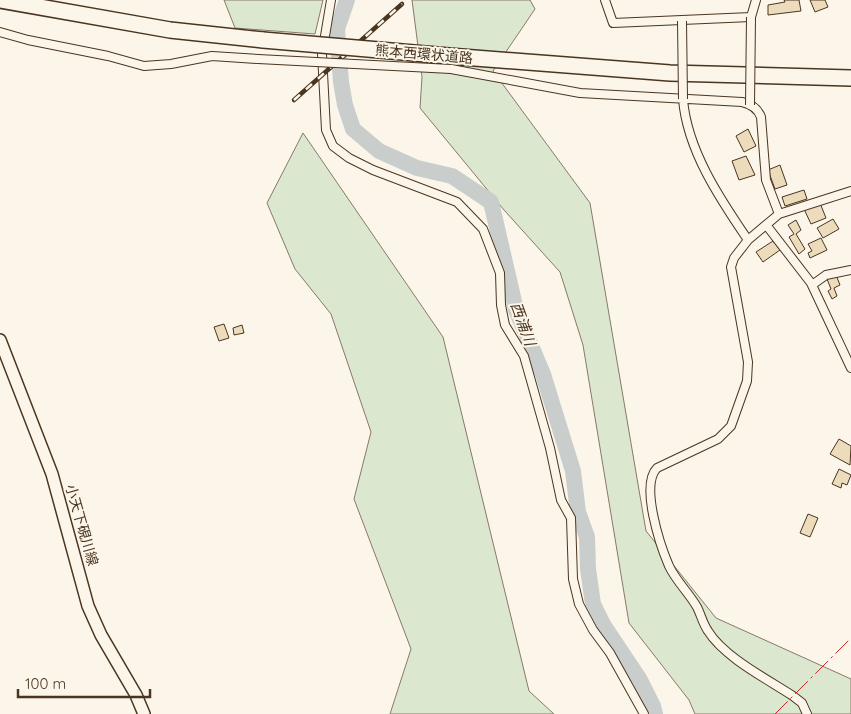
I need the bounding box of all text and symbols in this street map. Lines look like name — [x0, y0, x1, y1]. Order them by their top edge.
street label: 熊本西環状道路 — [374, 41, 474, 67]
water label: 西浦川 — [507, 299, 541, 350]
street label: 小天下硯川線 — [62, 482, 102, 568]
scale bar — [18, 666, 150, 698]
text: 100 m — [25, 674, 66, 693]

